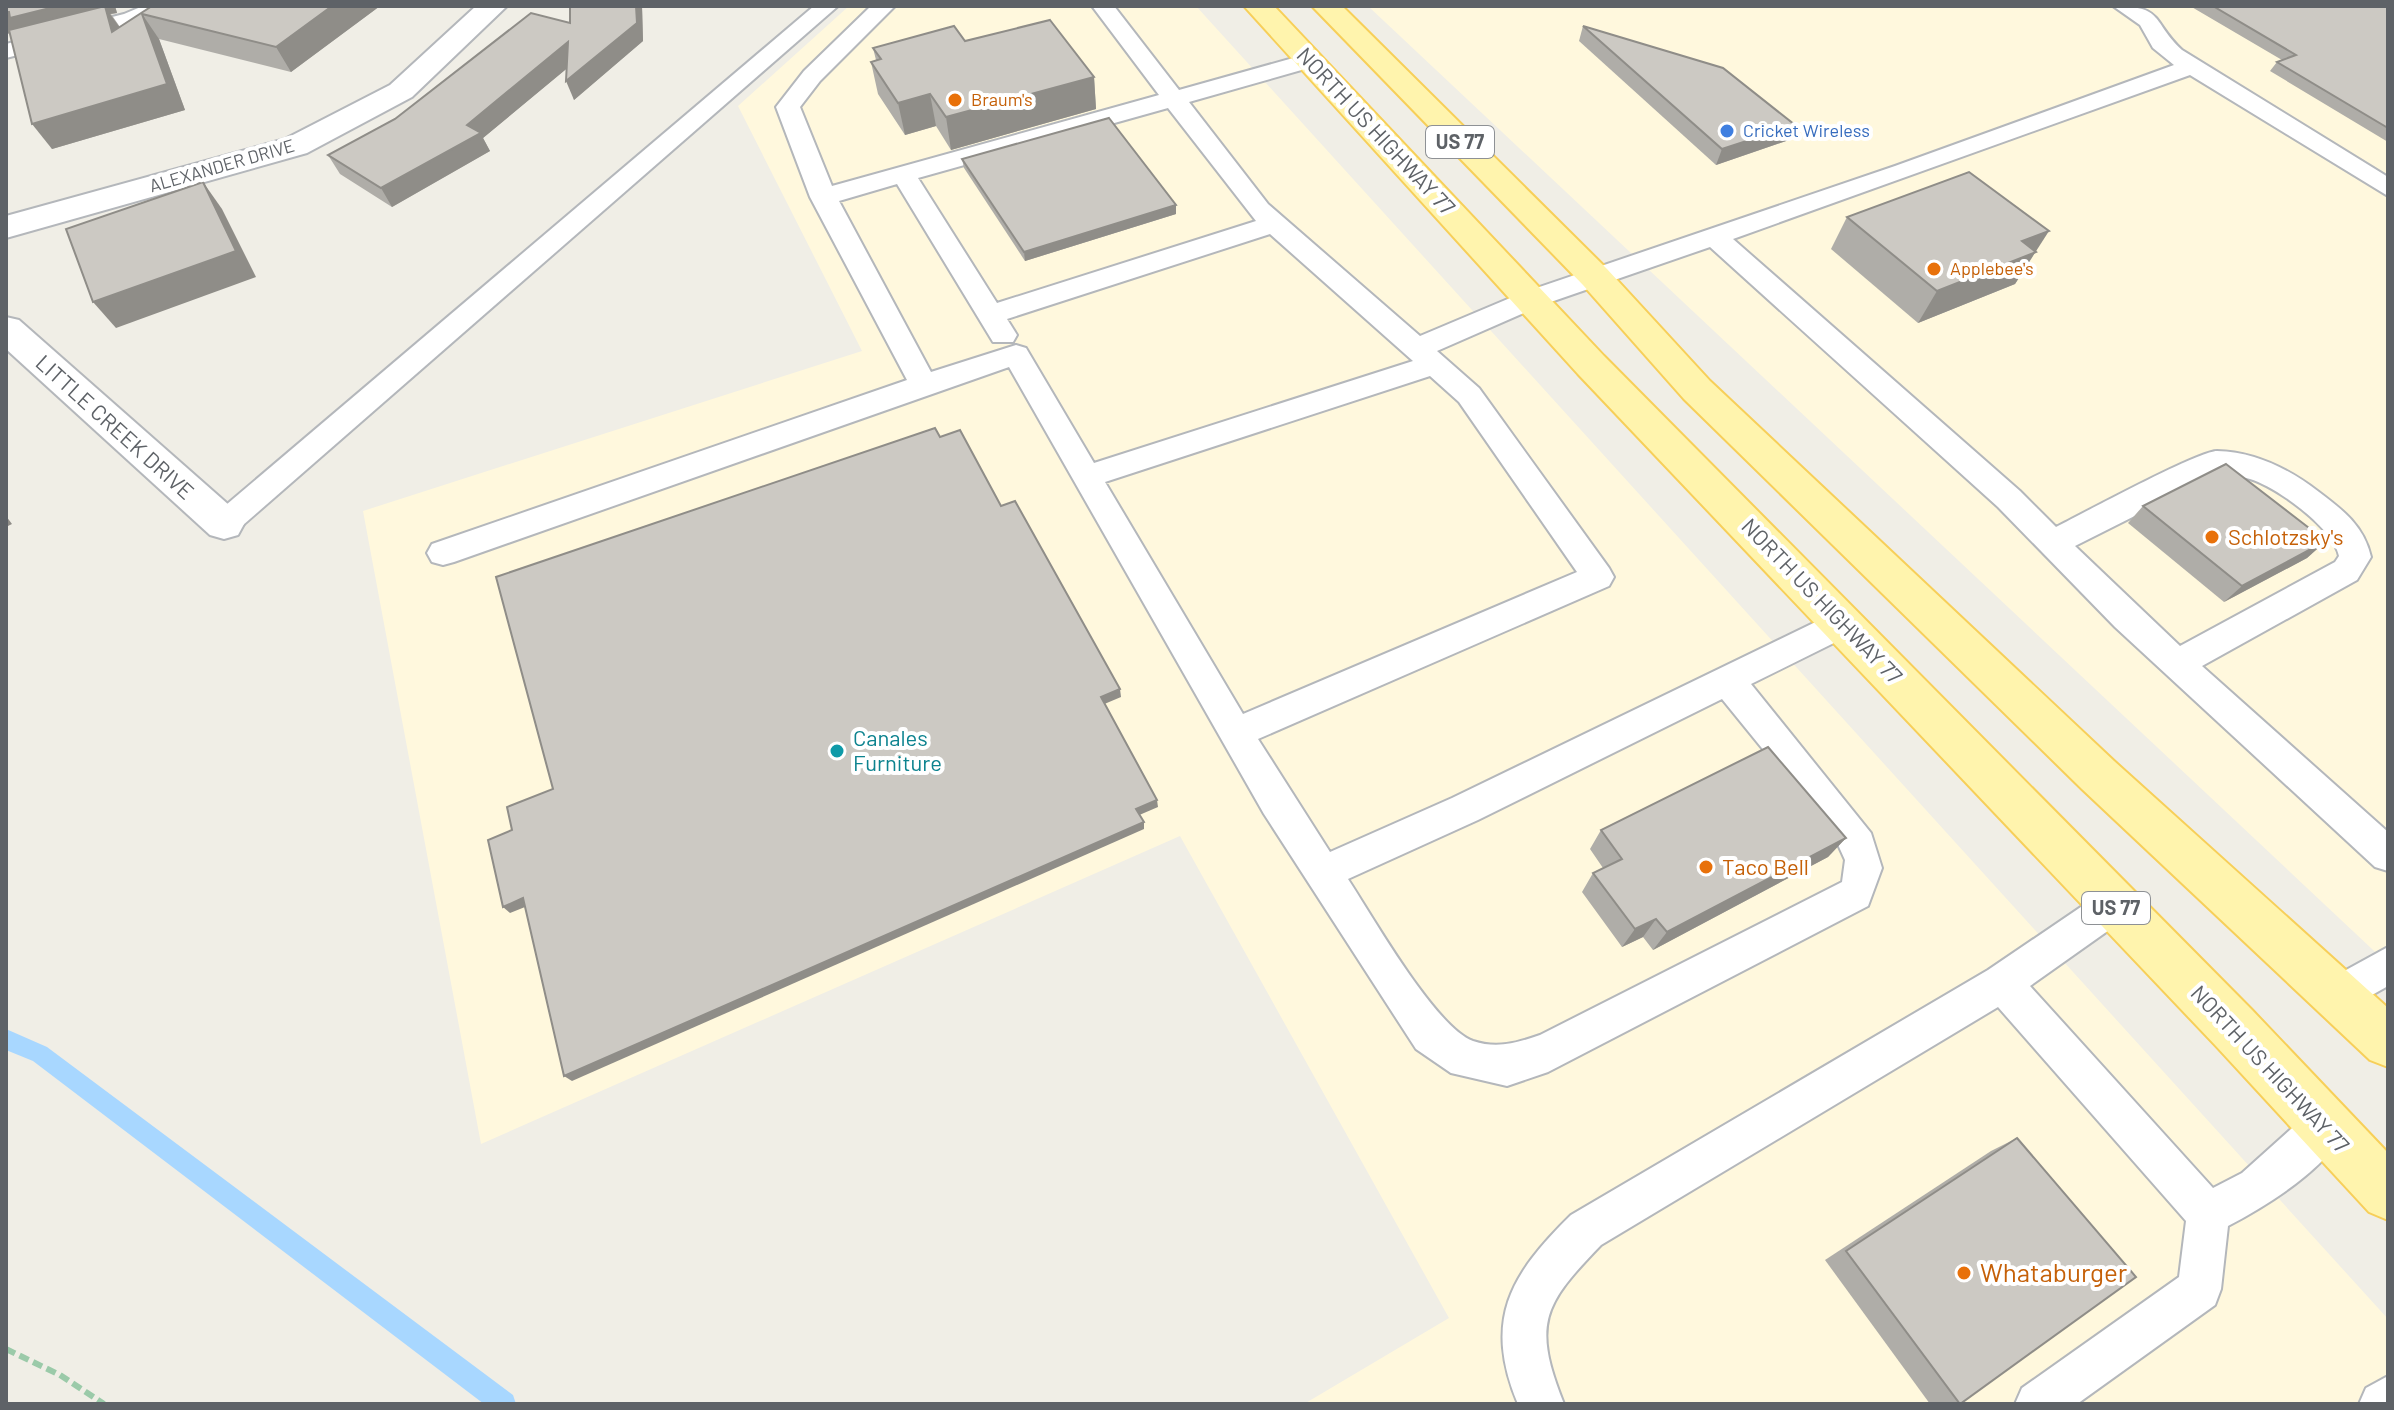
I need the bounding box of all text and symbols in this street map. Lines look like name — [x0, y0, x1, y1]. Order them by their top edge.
street label: NORTH US HIGHWAY 77 — [1292, 41, 1461, 219]
place label: Braum's — [971, 88, 1033, 110]
marker: Braum's — [946, 91, 964, 109]
place label: Cricket Wireless — [1743, 119, 1870, 141]
marker: Cricket Wireless — [1718, 122, 1736, 140]
road number: US 77 — [1426, 126, 1494, 158]
street label: ALEXANDER DRIVE — [147, 134, 297, 196]
place label: Applebee's — [1950, 257, 2034, 279]
marker: Applebee's — [1925, 260, 1943, 278]
street label: LITTLE CREEK DRIVE — [31, 349, 200, 504]
street label: NORTH US HIGHWAY 77 — [1737, 512, 1908, 688]
place label: Schlotzsky's — [2228, 523, 2344, 549]
marker: Schlotzsky's — [2203, 528, 2221, 546]
place label: Canales Furniture — [853, 724, 942, 775]
marker: Canales Furniture — [828, 742, 846, 760]
place label: Taco Bell — [1722, 853, 1809, 879]
marker: Taco Bell — [1697, 858, 1715, 876]
road number: US 77 — [2082, 892, 2150, 924]
street label: NORTH US HIGHWAY 77 — [2186, 979, 2355, 1157]
place label: Whataburger — [1980, 1256, 2128, 1287]
marker: Whataburger — [1955, 1264, 1973, 1282]

